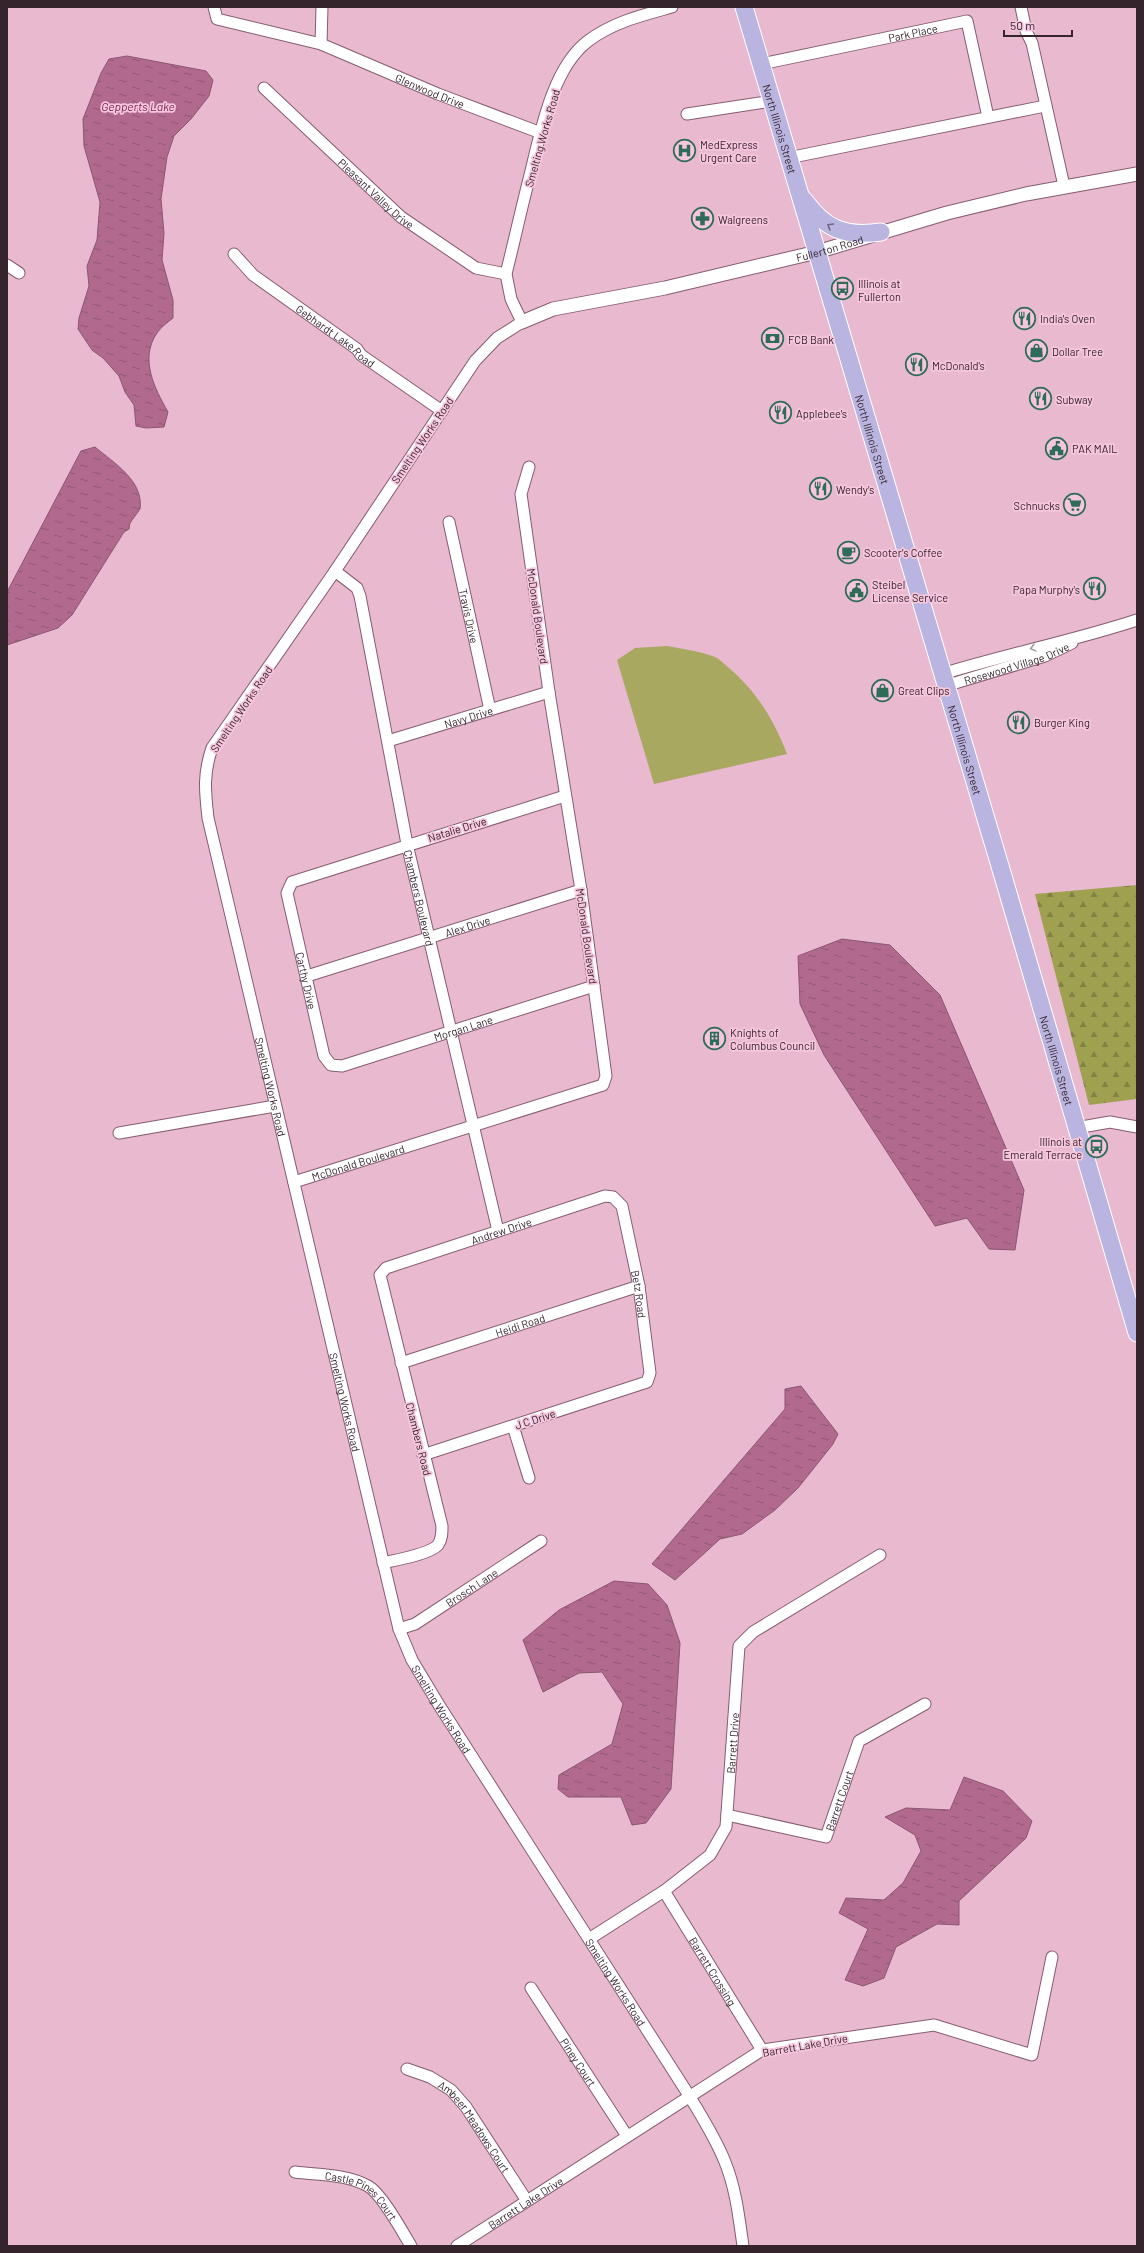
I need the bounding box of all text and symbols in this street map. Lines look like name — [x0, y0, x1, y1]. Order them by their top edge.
scale bar — [1004, 12, 1072, 38]
text: 50 m — [1010, 18, 1035, 32]
street label: Park Place — [887, 21, 939, 44]
street label: Glenwood Drive — [394, 70, 467, 110]
street label: North Illinois Street — [761, 82, 800, 175]
street label: Smelting Works Road — [522, 88, 562, 188]
water label: Gepperts Lake — [101, 99, 175, 113]
hospital icon: MedExpress Urgent Care — [672, 137, 698, 163]
place label: MedExpress Urgent Care — [700, 138, 758, 164]
street label: Pleasant Valley Drive — [336, 155, 417, 231]
pharmacy icon: Walgreens — [690, 206, 716, 232]
place label: Walgreens — [718, 213, 768, 226]
one-way arrow — [827, 223, 834, 231]
street label: Fullerton Road — [795, 232, 865, 263]
bus stop icon: Illinois at Fullerton — [830, 276, 856, 302]
place label: Illinois at Fullerton — [858, 277, 901, 303]
street label: Gebhardt Lake Road — [294, 301, 378, 369]
restaurant icon: India's Oven — [1011, 305, 1037, 331]
place label: India's Oven — [1040, 312, 1095, 325]
bank icon: FCB Bank — [760, 326, 786, 352]
place label: FCB Bank — [788, 333, 834, 346]
shop icon: Dollar Tree — [1023, 338, 1049, 364]
place label: Dollar Tree — [1052, 345, 1103, 358]
restaurant icon: McDonald's — [903, 352, 929, 378]
place label: McDonald's — [932, 359, 985, 372]
restaurant icon: Subway — [1028, 386, 1054, 412]
street label: North Illinois Street — [853, 393, 892, 486]
place label: Subway — [1056, 393, 1093, 406]
street label: Smelting Works Road — [388, 394, 456, 486]
restaurant icon: Applebee's — [768, 400, 794, 426]
place label: Applebee's — [796, 407, 847, 420]
public building icon: PAK MAIL — [1044, 435, 1070, 461]
place label: PAK MAIL — [1072, 442, 1118, 455]
restaurant icon: Wendy's — [808, 476, 834, 502]
place label: Wendy's — [836, 483, 874, 496]
supermarket icon: Schnucks — [1062, 492, 1088, 518]
place label: Schnucks — [1014, 499, 1060, 512]
cafe icon: Scooter's Coffee — [835, 539, 861, 565]
place label: Scooter's Coffee — [864, 546, 943, 559]
street label: McDonald Boulevard — [525, 567, 551, 665]
restaurant icon: Papa Murphy's — [1082, 576, 1108, 602]
public building icon: Steibel License Service — [844, 577, 870, 603]
place label: Steibel License Service — [872, 578, 948, 604]
place label: Papa Murphy's — [1013, 583, 1080, 596]
street label: Travis Drive — [457, 587, 482, 644]
street label: Rosewood Village Drive — [962, 639, 1071, 687]
one-way arrow — [1030, 643, 1036, 651]
street label: Smelting Works Road — [207, 663, 275, 755]
shop icon: Great Clips — [870, 677, 896, 703]
place label: Great Clips — [898, 684, 950, 697]
street label: Navy Drive — [443, 703, 494, 730]
street label: North Illinois Street — [946, 703, 985, 796]
restaurant icon: Burger King — [1006, 709, 1032, 735]
place label: Burger King — [1034, 716, 1090, 729]
street label: Natalie Drive — [426, 814, 488, 844]
street label: Chambers Boulevard — [402, 848, 437, 947]
street label: McDonald Boulevard — [574, 887, 600, 985]
street label: Alex Drive — [443, 912, 492, 939]
street label: Carthy Drive — [294, 951, 320, 1010]
street label: Morgan Lane — [432, 1012, 494, 1043]
street label: North Illinois Street — [1038, 1014, 1076, 1107]
building icon: Knights of Columbus Council — [701, 1025, 727, 1051]
place label: Knights of Columbus Council — [730, 1026, 815, 1052]
street label: Smelting Works Road — [253, 1036, 289, 1137]
bus stop icon: Illinois at Emerald Terrace — [1084, 1134, 1110, 1160]
place label: Illinois at Emerald Terrace — [1004, 1135, 1082, 1161]
street label: McDonald Boulevard — [310, 1141, 406, 1183]
street label: Andrew Drive — [469, 1214, 533, 1246]
street label: Betz Road — [629, 1269, 649, 1319]
street label: Heidi Road — [494, 1310, 546, 1339]
street label: Smelting Works Road — [328, 1351, 363, 1453]
street label: Chambers Road — [404, 1401, 434, 1477]
street label: J C Drive — [513, 1406, 557, 1432]
street label: Brosch Lane — [443, 1565, 500, 1609]
street label: Smelting Works Road — [410, 1662, 474, 1755]
street label: Barrett Drive — [723, 1712, 741, 1774]
street label: Barrett Court — [822, 1768, 855, 1833]
street label: Barrett Crossing — [687, 1934, 739, 2008]
street label: Smelting Works Road — [583, 1936, 649, 2028]
street label: Barrett Lake Drive — [761, 2031, 849, 2059]
street label: Piney Court — [558, 2035, 599, 2088]
street label: Ambeer Meadows Court — [436, 2077, 513, 2175]
street label: Castle Pines Court — [324, 2168, 400, 2222]
street label: Barrett Lake Drive — [485, 2173, 565, 2231]

